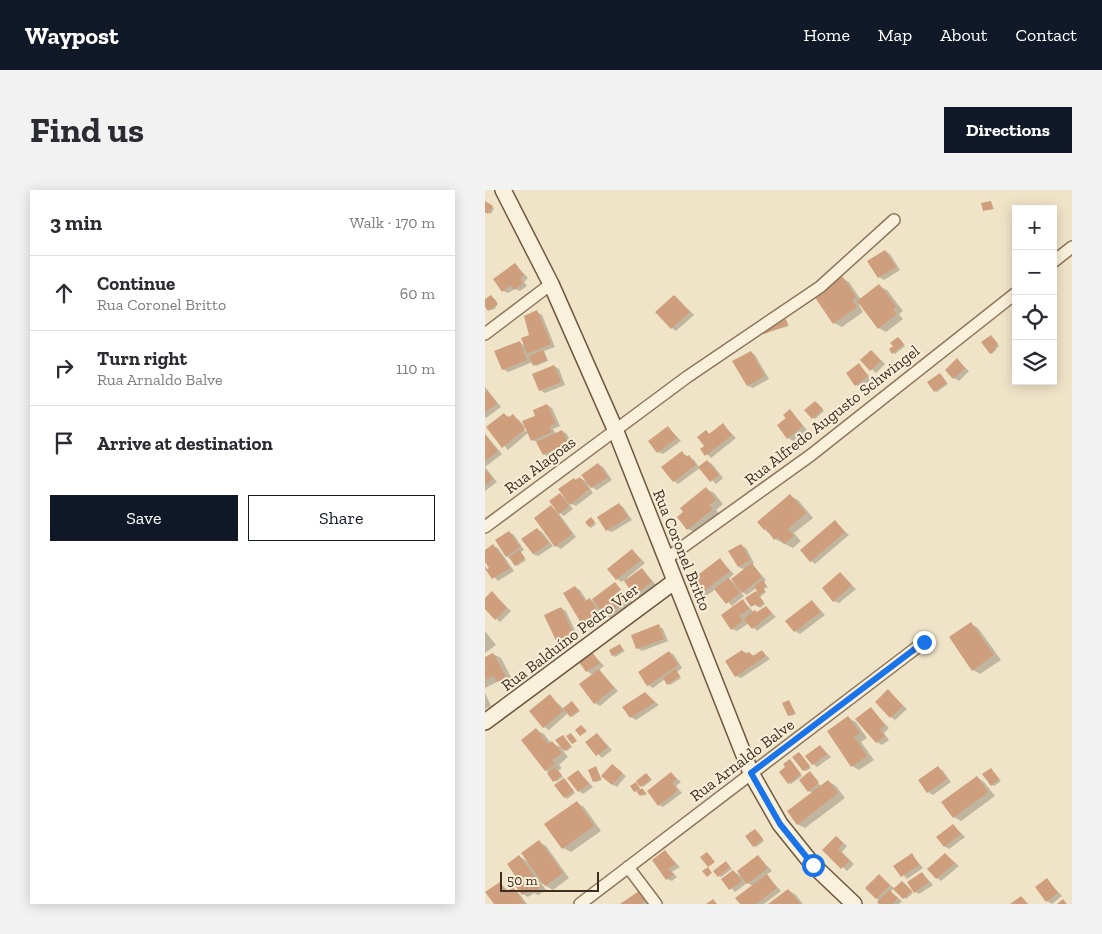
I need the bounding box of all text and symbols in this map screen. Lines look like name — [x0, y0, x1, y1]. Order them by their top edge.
text: Waypost — [25, 21, 119, 50]
text: Home — [803, 24, 850, 46]
text: Map — [878, 24, 912, 46]
text: About — [940, 24, 987, 46]
text: Contact — [1015, 24, 1077, 46]
button: Directions — [944, 107, 1072, 153]
text: Find us — [30, 109, 144, 151]
map controls — [1012, 205, 1057, 385]
button: + — [1012, 205, 1057, 250]
text: 3 min — [50, 210, 102, 235]
text: Walk · 170 m — [350, 213, 435, 232]
button: − — [1012, 250, 1057, 295]
text: Continue — [97, 272, 175, 295]
icon: ahead — [50, 279, 78, 307]
text: 60 m — [400, 284, 435, 303]
text: Rua Coronel Britto — [97, 295, 226, 314]
button: locate — [1012, 295, 1057, 340]
button: layers — [1012, 340, 1057, 385]
street label: Rua Alfredo Augusto Schwingel — [741, 341, 923, 489]
text: Turn right — [97, 347, 187, 370]
icon: right — [50, 354, 78, 382]
text: 110 m — [396, 359, 435, 378]
text: Rua Arnaldo Balve — [97, 370, 222, 389]
icon: arrive — [50, 429, 78, 457]
text: Arrive at destination — [97, 432, 273, 455]
street label: Rua Alagoas — [501, 432, 579, 498]
street label: Rua Coronel Britto — [649, 487, 715, 613]
button: Save — [50, 495, 238, 541]
button: Share — [248, 495, 435, 541]
street label: Rua Balduíno Pedro Vier — [498, 579, 643, 695]
route end — [913, 631, 936, 654]
street label: Rua Arnaldo Balve — [686, 715, 798, 805]
route start — [802, 854, 825, 877]
scale bar — [500, 869, 599, 892]
text: 50 m — [507, 872, 538, 889]

